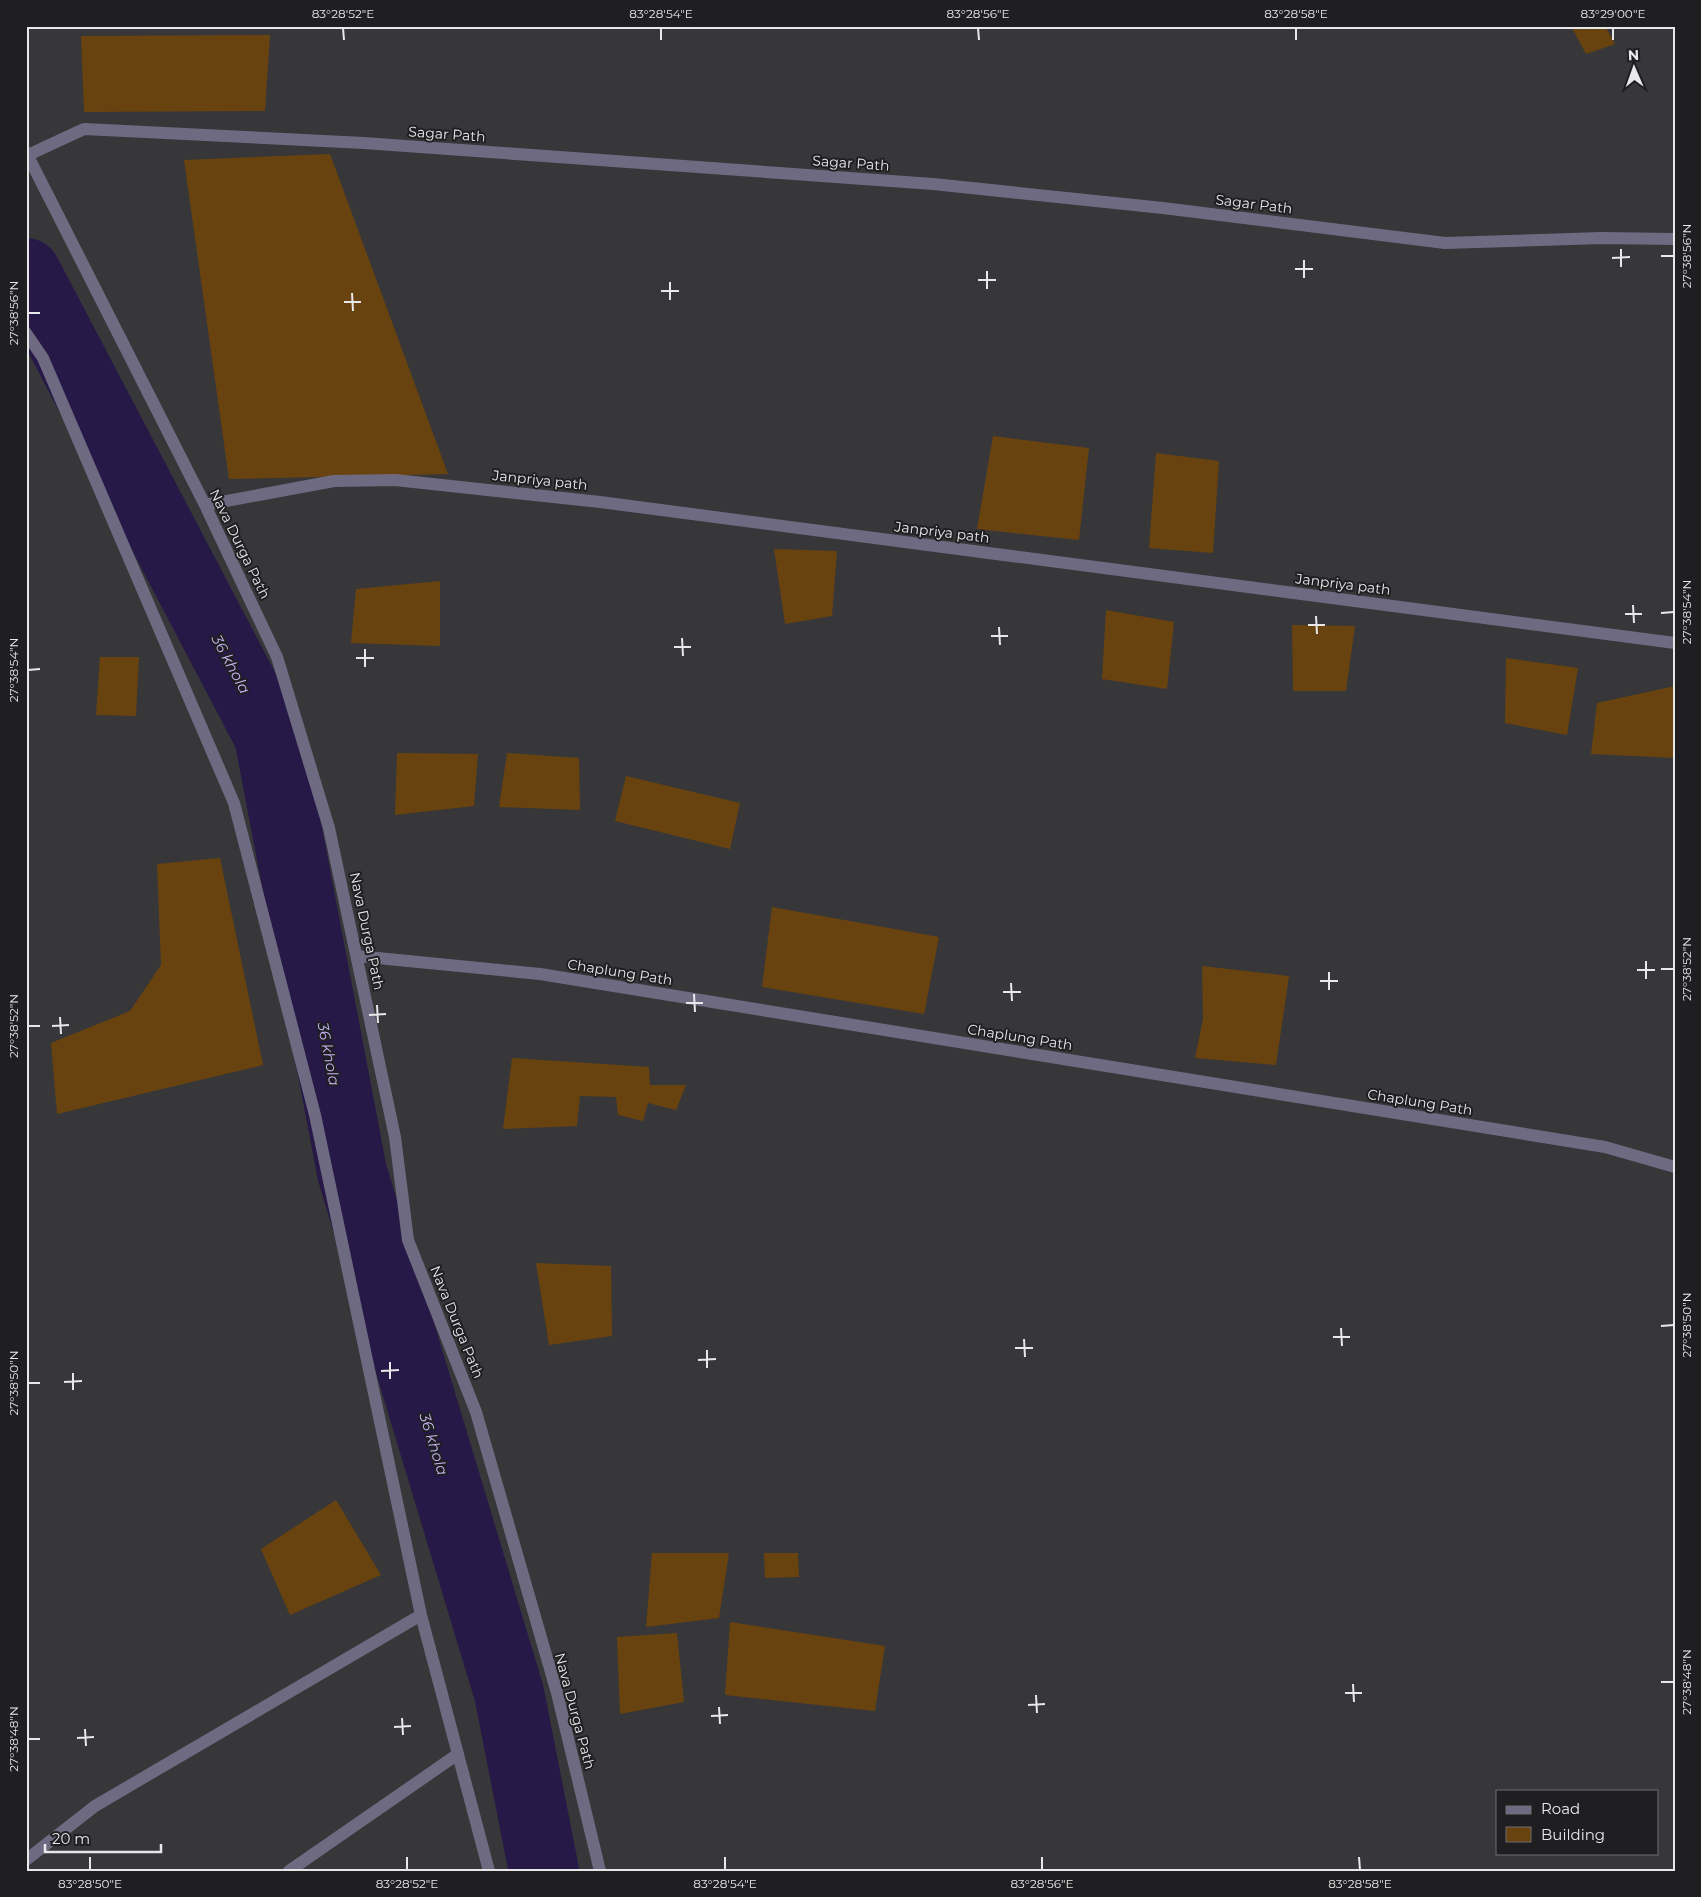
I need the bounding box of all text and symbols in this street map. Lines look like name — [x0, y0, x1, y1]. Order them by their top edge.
text: 83°28'52"E — [312, 6, 374, 21]
text: 83°28'54"E — [629, 6, 693, 21]
text: 83°28'56"E — [946, 6, 1010, 21]
text: 83°28'58"E — [1264, 6, 1328, 21]
text: 83°29'00"E — [1581, 6, 1645, 21]
north arrow — [1608, 42, 1658, 92]
text: N — [1628, 46, 1640, 64]
street label: Sagar Path — [408, 122, 486, 146]
street label: Sagar Path — [812, 151, 890, 175]
street label: Sagar Path — [1215, 190, 1293, 218]
text: 27°38'56"N — [1679, 224, 1694, 288]
text: 27°38'56"N — [6, 281, 21, 345]
street label: Janpriya path — [491, 466, 588, 494]
street label: Nava Durga Path — [206, 486, 274, 602]
street label: Janpriya path — [892, 517, 991, 547]
street label: Janpriya path — [1293, 569, 1392, 599]
text: 27°38'54"N — [1679, 580, 1694, 644]
water label: 36 khola — [207, 630, 254, 697]
text: 27°38'54"N — [6, 638, 21, 702]
street label: Nava Durga Path — [346, 870, 388, 992]
text: 27°38'52"N — [1679, 937, 1694, 1001]
street label: Chaplung Path — [566, 955, 674, 989]
text: 27°38'52"N — [6, 994, 21, 1058]
water label: 36 khola — [313, 1020, 344, 1087]
street label: Chaplung Path — [966, 1020, 1074, 1054]
street label: Chaplung Path — [1366, 1085, 1474, 1119]
street label: Nava Durga Path — [426, 1263, 488, 1381]
text: 27°38'50"N — [1679, 1292, 1694, 1358]
text: 27°38'50"N — [6, 1350, 21, 1416]
water label: 36 khola — [415, 1410, 452, 1477]
text: 27°38'48"N — [1679, 1649, 1694, 1715]
street label: Nava Durga Path — [551, 1651, 599, 1771]
text: 27°38'48"N — [6, 1706, 21, 1772]
legend — [1496, 1790, 1658, 1854]
text: Road — [1541, 1799, 1580, 1818]
scale bar — [45, 1822, 161, 1854]
text: Building — [1541, 1825, 1605, 1844]
text: 20 m — [52, 1829, 90, 1848]
text: 83°28'50"E — [58, 1876, 122, 1891]
text: 83°28'52"E — [376, 1876, 438, 1891]
text: 83°28'54"E — [693, 1876, 757, 1891]
text: 83°28'56"E — [1010, 1876, 1074, 1891]
text: 83°28'58"E — [1328, 1876, 1392, 1891]

